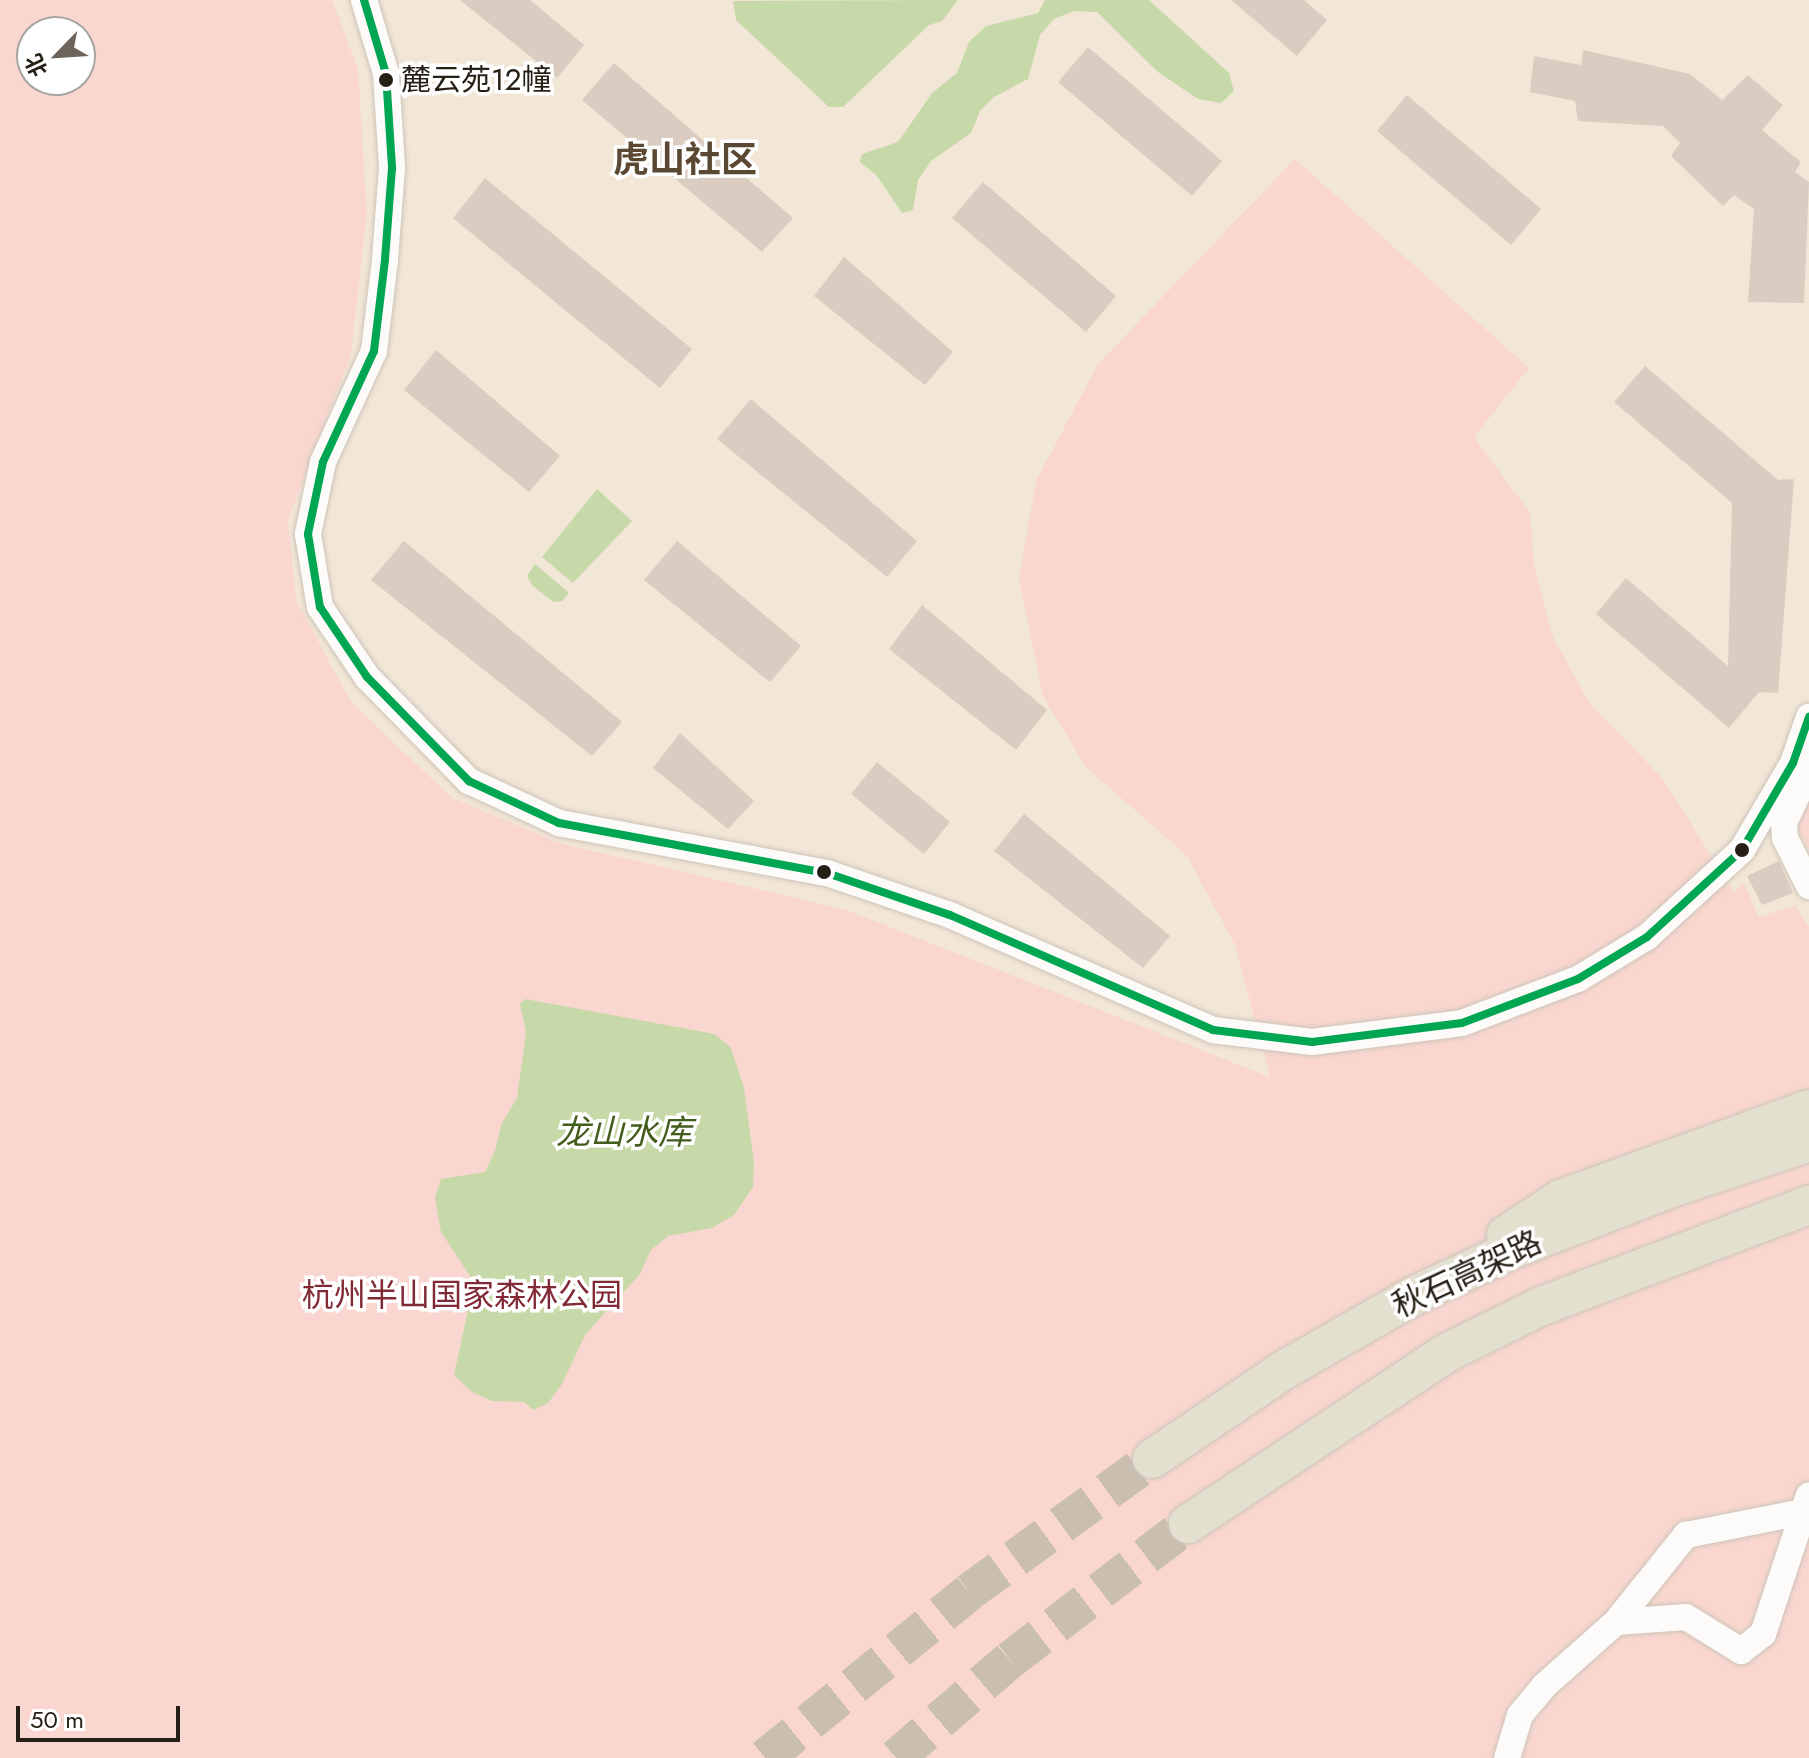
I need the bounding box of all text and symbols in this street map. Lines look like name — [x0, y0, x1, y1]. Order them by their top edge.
north arrow — [16, 16, 96, 96]
text: 北 — [17, 49, 55, 82]
place label: 麓云苑12幢 — [401, 62, 552, 98]
marker: 麓云苑12幢 — [378, 72, 394, 88]
district label: 虎山社区 — [613, 138, 757, 182]
unlabelled marker — [1734, 842, 1750, 858]
unlabelled marker — [816, 864, 832, 880]
water label: 龙山水库 — [556, 1113, 692, 1153]
street label: 秋石高架路 — [1386, 1223, 1548, 1325]
park label: 杭州半山国家森林公园 — [302, 1276, 622, 1314]
scale bar — [20, 1690, 184, 1740]
text: 50 m — [30, 1702, 84, 1737]

